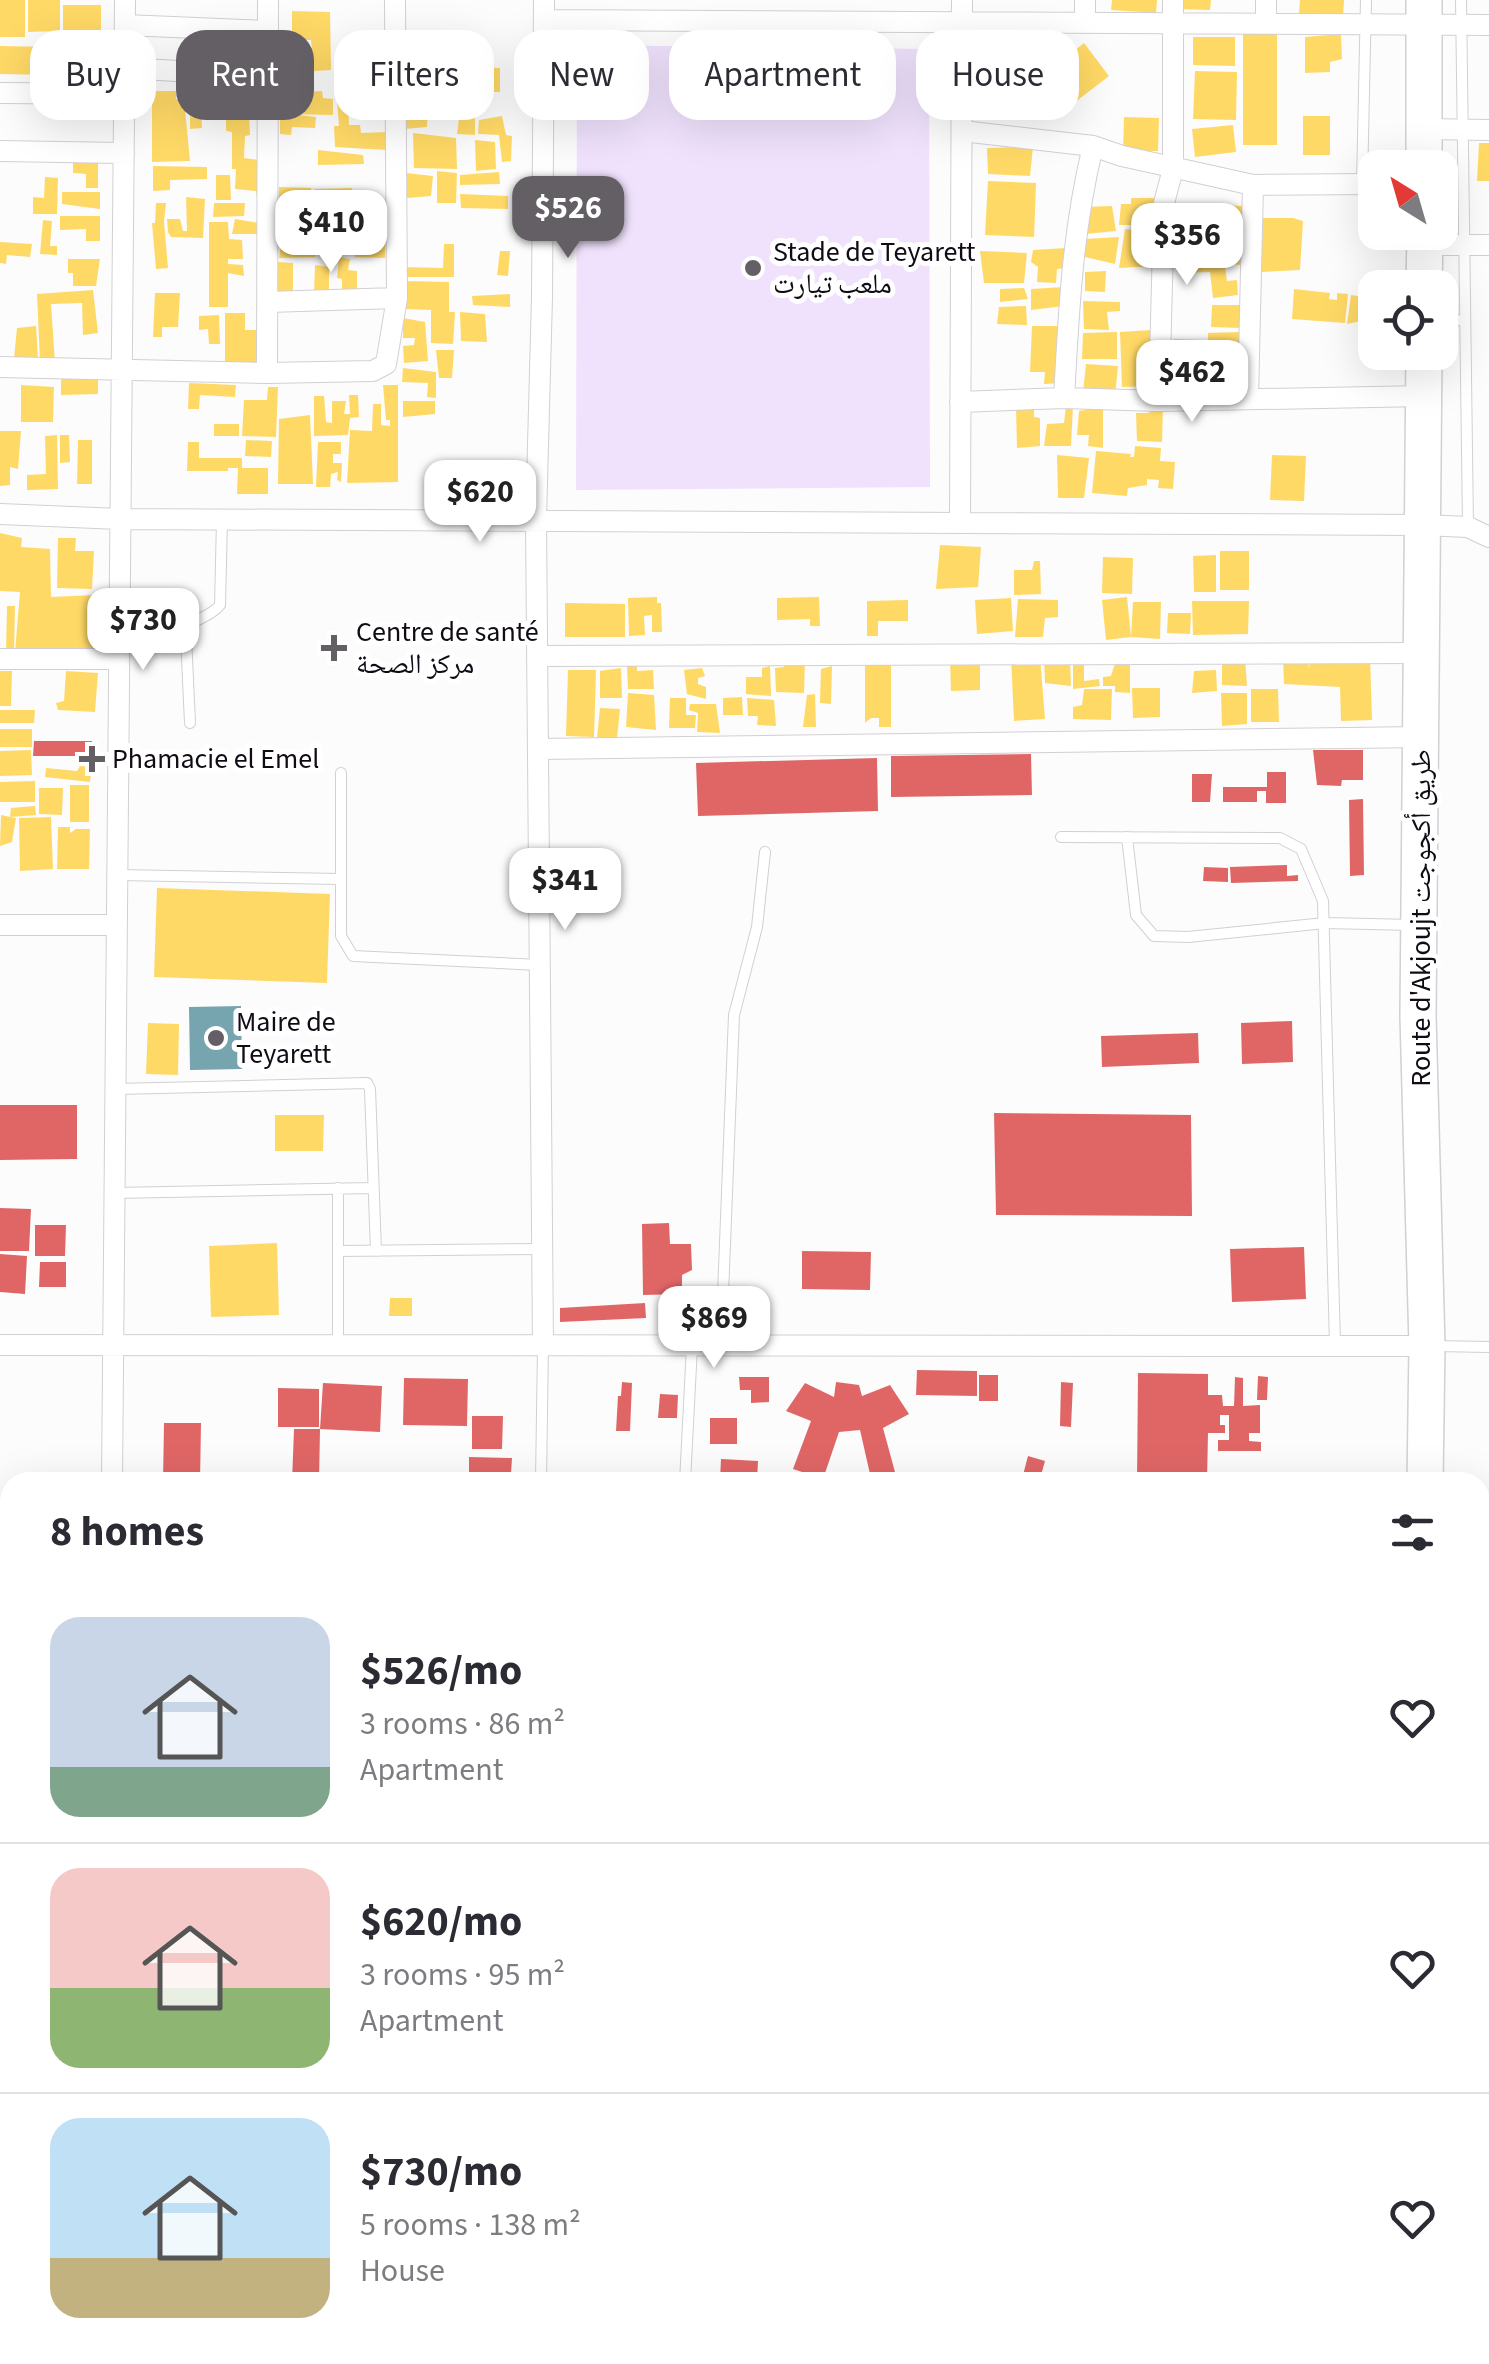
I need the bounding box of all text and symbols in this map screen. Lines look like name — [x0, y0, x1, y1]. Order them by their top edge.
chip: Buy — [30, 30, 156, 120]
chip: Rent — [176, 30, 314, 120]
chip: Filters — [334, 30, 494, 120]
chip: New — [514, 30, 649, 120]
chip: Apartment — [669, 30, 896, 120]
chip: House — [916, 30, 1079, 120]
north arrow — [1358, 150, 1458, 250]
map controls — [1358, 150, 1458, 370]
pin: $526 — [509, 176, 627, 261]
text: $526 — [534, 185, 602, 231]
pin: $410 — [272, 190, 390, 275]
text: $410 — [297, 199, 365, 245]
pin: $356 — [1128, 203, 1246, 288]
text: $356 — [1153, 212, 1221, 258]
place label: Stade de Teyarett ملعب تيارت — [773, 232, 976, 304]
marker: Stade de Teyarett ملعب تيارت — [742, 257, 764, 279]
button: locate — [1358, 270, 1458, 370]
pin: $462 — [1133, 340, 1251, 425]
text: $462 — [1158, 349, 1226, 395]
pin: $620 — [421, 460, 539, 545]
text: $620 — [446, 469, 514, 515]
pin: $730 — [84, 588, 202, 673]
text: $730 — [109, 597, 177, 643]
place label: Centre de santé مركز الصحة — [356, 612, 539, 684]
marker: Centre de santé مركز الصحة — [321, 635, 347, 661]
place label: Phamacie el Emel — [112, 739, 319, 779]
marker: Phamacie el Emel — [81, 748, 103, 770]
street label: Route d'Akjoujt طريق أكجوجت — [1401, 749, 1441, 1087]
pin: $341 — [506, 848, 624, 933]
text: $341 — [531, 857, 599, 903]
place label: Maire de Teyarett — [236, 1002, 336, 1074]
marker: Maire de Teyarett — [205, 1027, 227, 1049]
pin: $869 — [655, 1286, 773, 1371]
text: $869 — [680, 1295, 748, 1341]
text: 8 homes — [50, 1502, 204, 1562]
icon: filters — [1385, 1505, 1440, 1560]
text: $526/mo — [360, 1641, 522, 1701]
icon: home — [130, 1657, 250, 1777]
icon: heart — [1385, 1690, 1440, 1745]
text: 3 rooms · 86 m² — [360, 1701, 565, 1747]
text: Apartment — [360, 1747, 503, 1793]
text: $620/mo — [360, 1892, 522, 1952]
icon: home — [130, 1908, 250, 2028]
icon: heart — [1385, 1941, 1440, 1996]
text: 3 rooms · 95 m² — [360, 1952, 565, 1998]
text: Apartment — [360, 1998, 503, 2044]
text: $730/mo — [360, 2142, 522, 2202]
icon: home — [130, 2158, 250, 2278]
icon: heart — [1385, 2191, 1440, 2246]
text: 5 rooms · 138 m² — [360, 2202, 581, 2248]
text: House — [360, 2248, 445, 2294]

